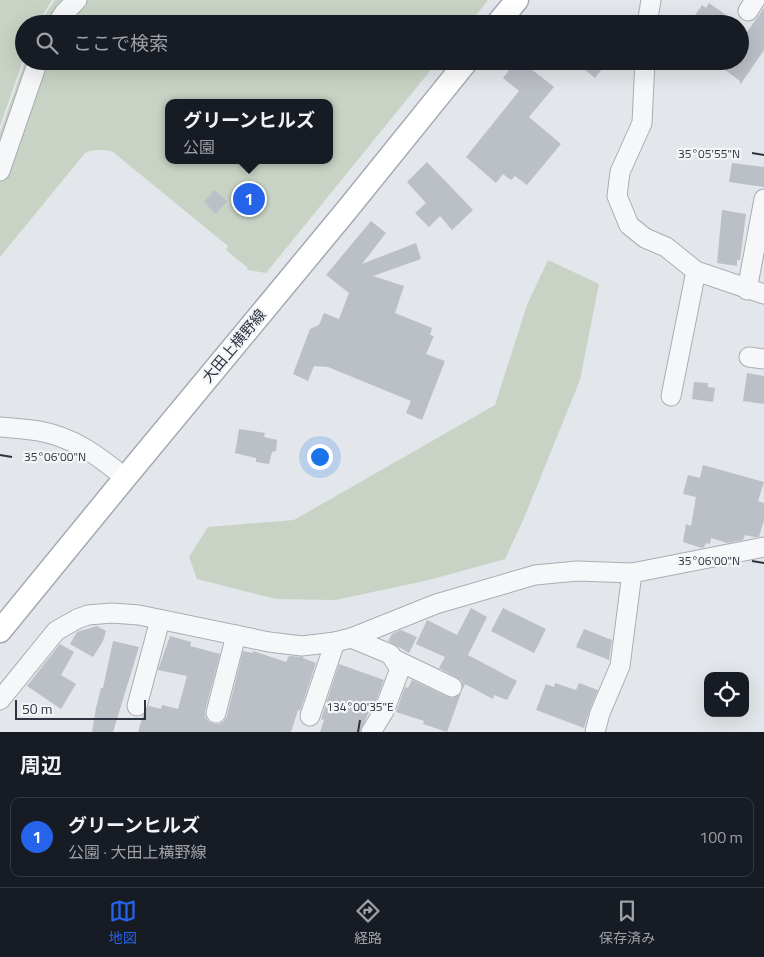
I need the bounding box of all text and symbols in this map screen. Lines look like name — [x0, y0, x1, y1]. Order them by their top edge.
search box — [15, 15, 749, 70]
text: ここで検索 — [73, 28, 168, 57]
icon: search — [33, 29, 61, 57]
popup — [165, 99, 333, 164]
text: グリーンヒルズ — [183, 105, 315, 134]
text: 公園 — [183, 135, 215, 159]
text: 35°05'55"N — [678, 144, 740, 163]
pin: 1 — [233, 180, 265, 218]
street label: 大田上横野線 — [196, 304, 271, 388]
your location — [307, 444, 333, 470]
text: 35°06'00"N — [24, 447, 86, 466]
text: 35°06'00"N — [678, 551, 740, 570]
map controls — [704, 672, 749, 717]
button: locate — [704, 672, 749, 717]
scale bar — [15, 697, 146, 720]
text: 134°00'35"E — [326, 697, 394, 716]
text: 50 m — [22, 698, 52, 719]
text: 周辺 — [20, 749, 62, 781]
text: グリーンヒルズ — [68, 810, 200, 839]
text: 1 — [33, 825, 41, 849]
text: 100 m — [699, 825, 743, 849]
text: 公園 · 大田上横野線 — [68, 840, 207, 864]
tab: 地図 — [109, 897, 137, 948]
tab: 経路 — [354, 897, 382, 948]
tab: 保存済み — [599, 897, 655, 948]

